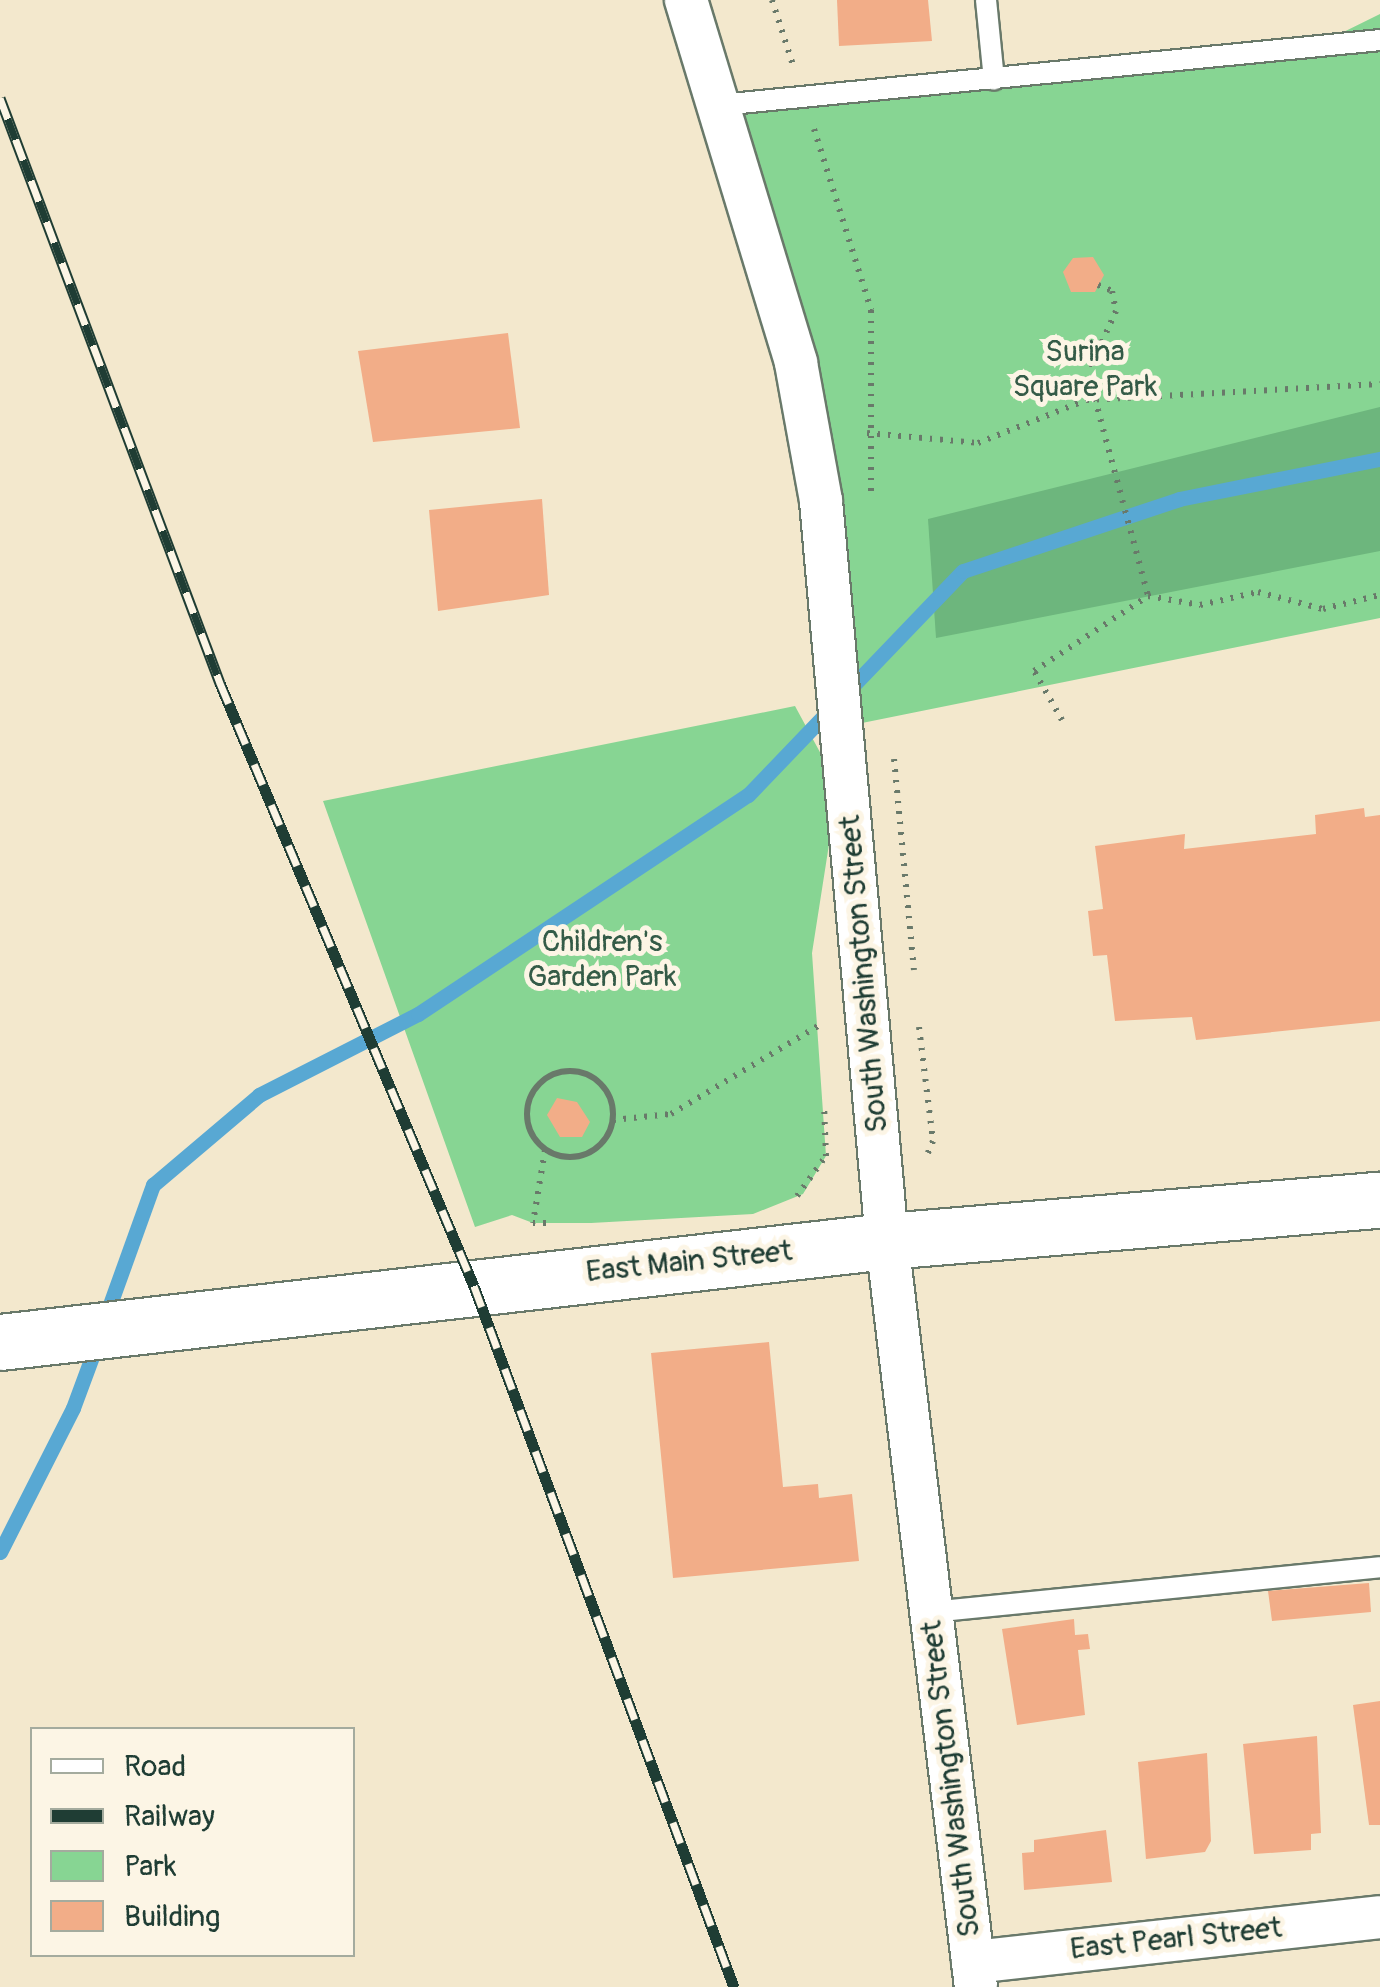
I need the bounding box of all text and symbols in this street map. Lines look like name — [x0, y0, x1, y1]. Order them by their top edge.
park label: Surina Square Park — [1013, 334, 1157, 404]
street label: South Washington Street — [832, 814, 896, 1134]
park label: Children's Garden Park — [527, 924, 677, 994]
street label: East Main Street — [584, 1233, 794, 1291]
street label: South Washington Street — [914, 1619, 988, 1939]
legend — [30, 1727, 355, 1957]
text: Road — [124, 1748, 186, 1785]
text: Railway — [124, 1798, 215, 1835]
text: Park — [124, 1848, 177, 1885]
text: Building — [124, 1898, 220, 1935]
street label: East Pearl Street — [1068, 1910, 1284, 1968]

